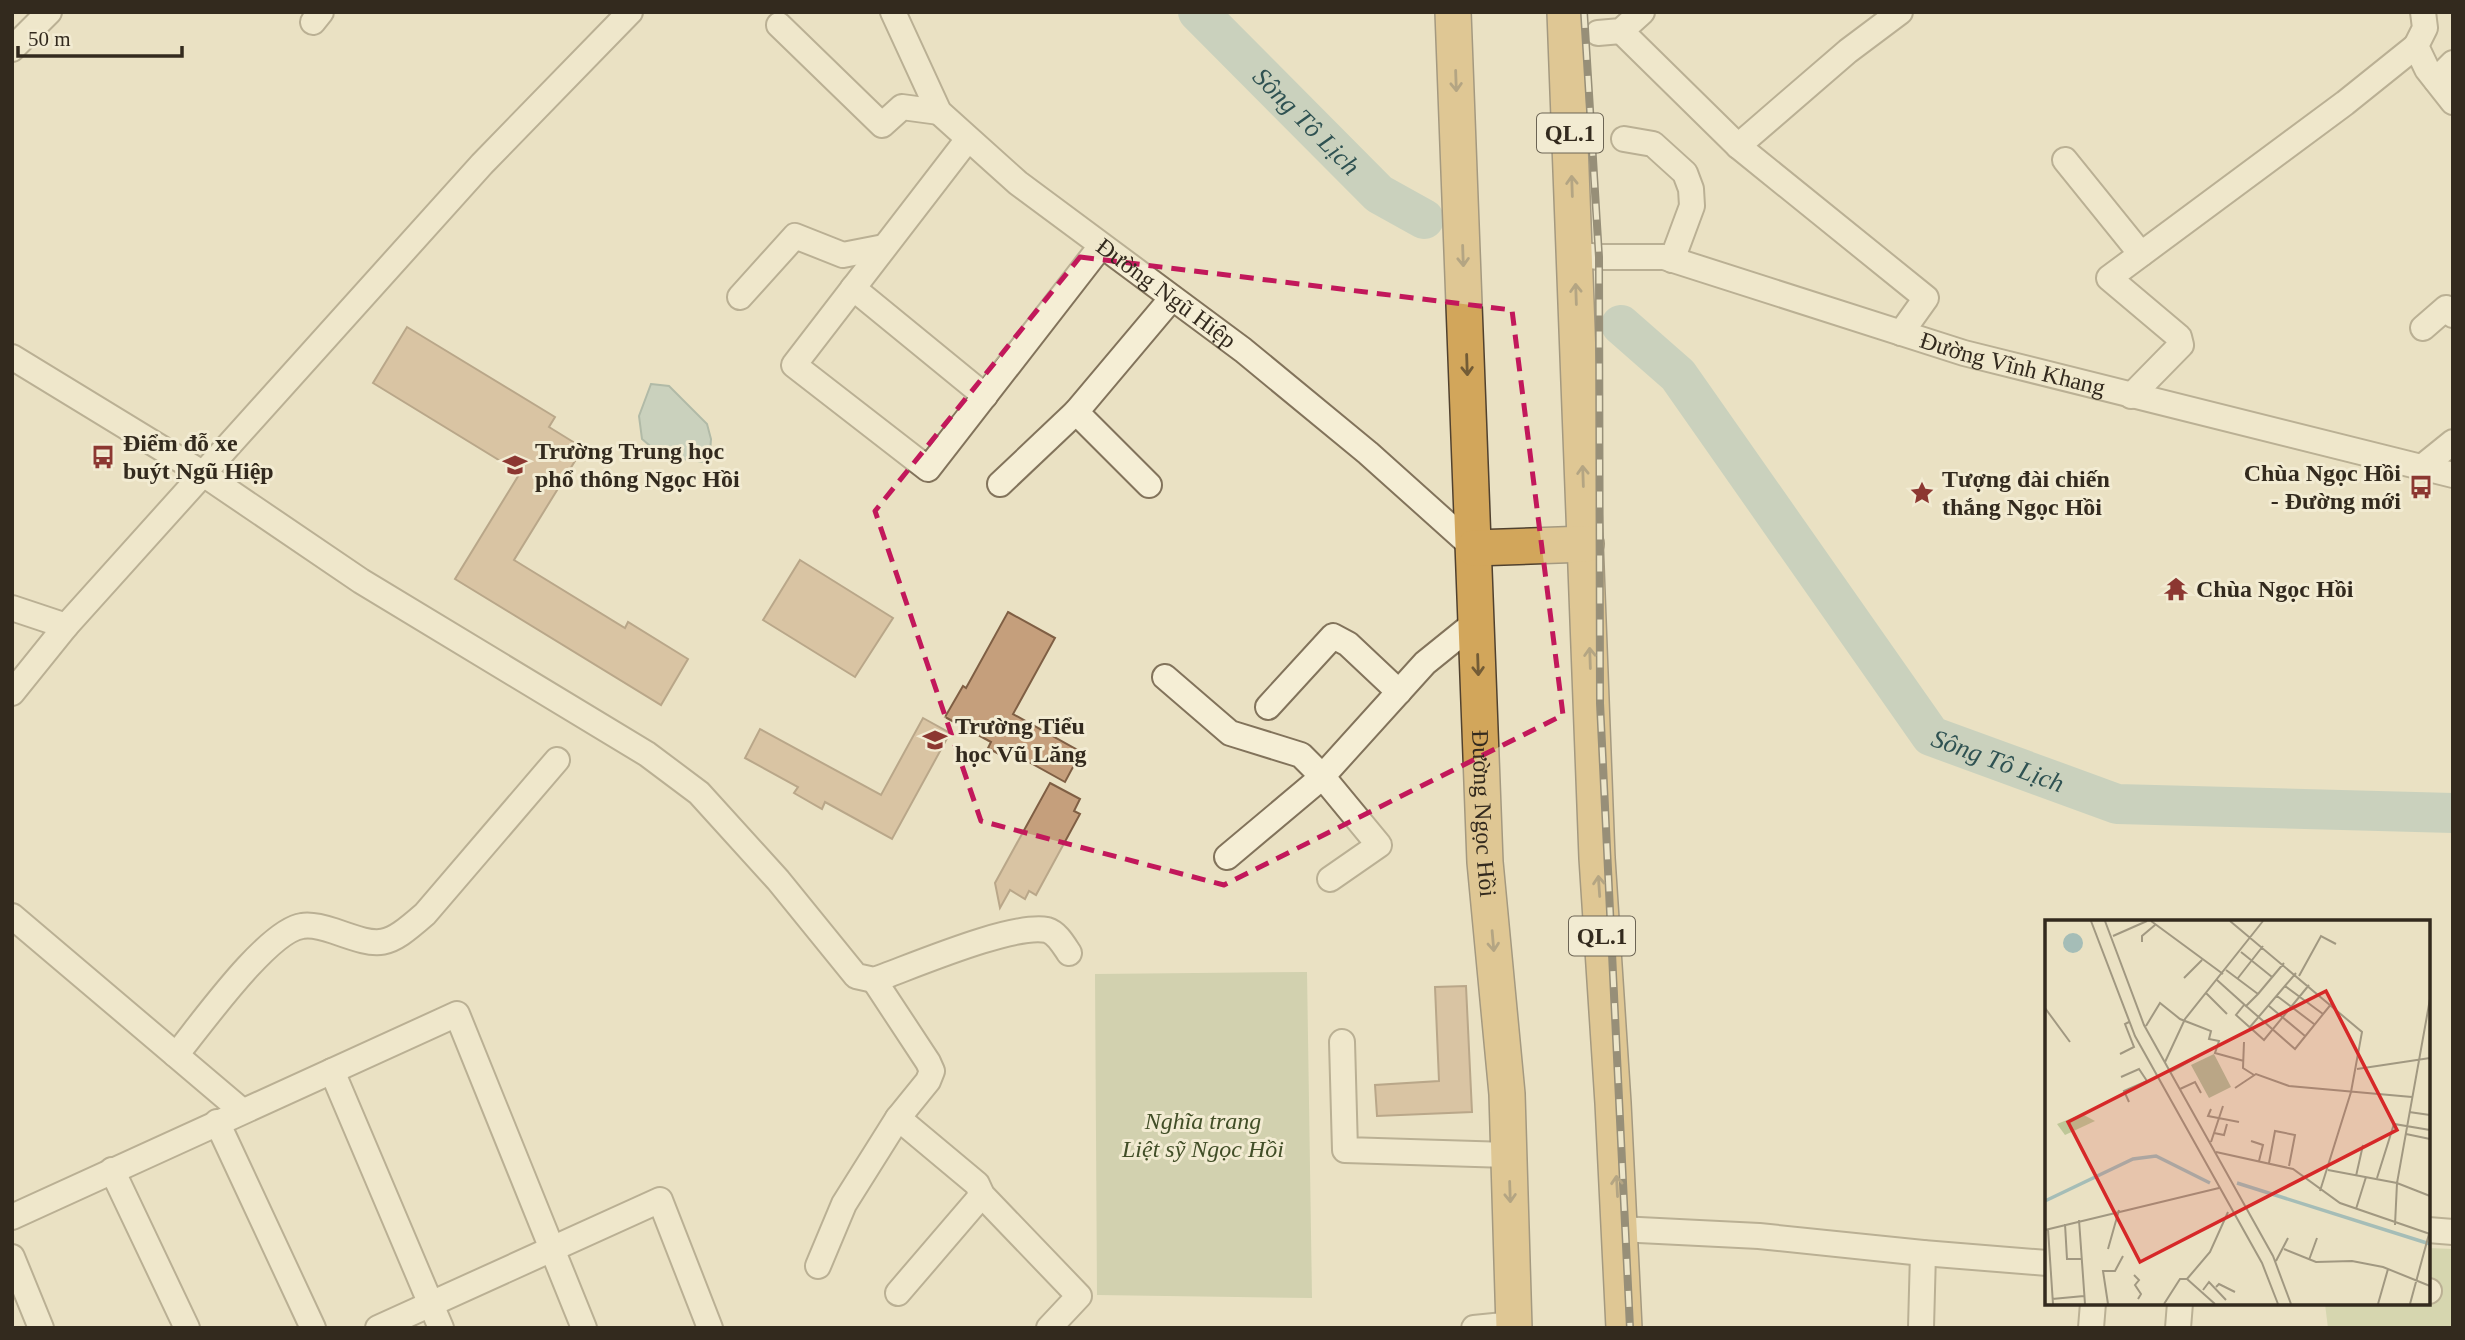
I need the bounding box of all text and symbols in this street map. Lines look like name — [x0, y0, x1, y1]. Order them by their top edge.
scale bar — [18, 14, 182, 58]
text: 50 m — [28, 27, 71, 51]
water label: Sông Tô Lịch — [1247, 62, 1366, 181]
one-way arrow — [1449, 70, 1462, 93]
road number: QL.1 — [1537, 114, 1603, 152]
one-way arrow — [1565, 174, 1578, 197]
street label: Đường Ngũ Hiệp — [1091, 233, 1241, 353]
one-way arrow — [1456, 244, 1469, 267]
one-way arrow — [1569, 283, 1583, 306]
street label: Đường Vĩnh Khang — [1917, 327, 2108, 401]
one-way arrow — [1460, 353, 1473, 376]
place label: Điểm đỗ xe buýt Ngũ Hiệp — [123, 430, 274, 484]
place label: Trường Trung học phổ thông Ngọc Hồi — [535, 438, 740, 492]
bus stop icon: Điểm đỗ xe buýt Ngũ Hiệp — [89, 443, 117, 471]
school or university icon: Trường Trung học phổ thông Ngọc Hồi — [501, 451, 529, 479]
place label: Chùa Ngọc Hồi - Đường mới — [2244, 460, 2401, 514]
one-way arrow — [1576, 464, 1590, 487]
place label: Tượng đài chiến thắng Ngọc Hồi — [1942, 466, 2110, 520]
bus stop icon: Chùa Ngọc Hồi - Đường mới — [2407, 473, 2435, 501]
place icon: Tượng đài chiến thắng Ngọc Hồi — [1908, 479, 1936, 507]
temple icon: Chùa Ngọc Hồi — [2162, 575, 2190, 603]
place label: Chùa Ngọc Hồi — [2196, 576, 2354, 602]
one-way arrow — [1583, 647, 1596, 670]
one-way arrow — [1472, 653, 1485, 676]
place label: Trường Tiểu học Vũ Lăng — [955, 713, 1087, 767]
water label: Sông Tô Lịch — [1928, 723, 2068, 798]
school or university icon: Trường Tiểu học Vũ Lăng — [921, 726, 949, 754]
street label: Đường Ngọc Hồi — [1467, 729, 1501, 898]
one-way arrow — [1592, 875, 1605, 898]
road number: QL.1 — [1569, 917, 1635, 956]
inset map — [2045, 920, 2430, 1305]
one-way arrow — [1487, 929, 1500, 952]
park label: Nghĩa trang Liệt sỹ Ngọc Hồi — [1121, 1108, 1284, 1162]
one-way arrow — [1611, 1175, 1624, 1198]
one-way arrow — [1503, 1181, 1516, 1204]

